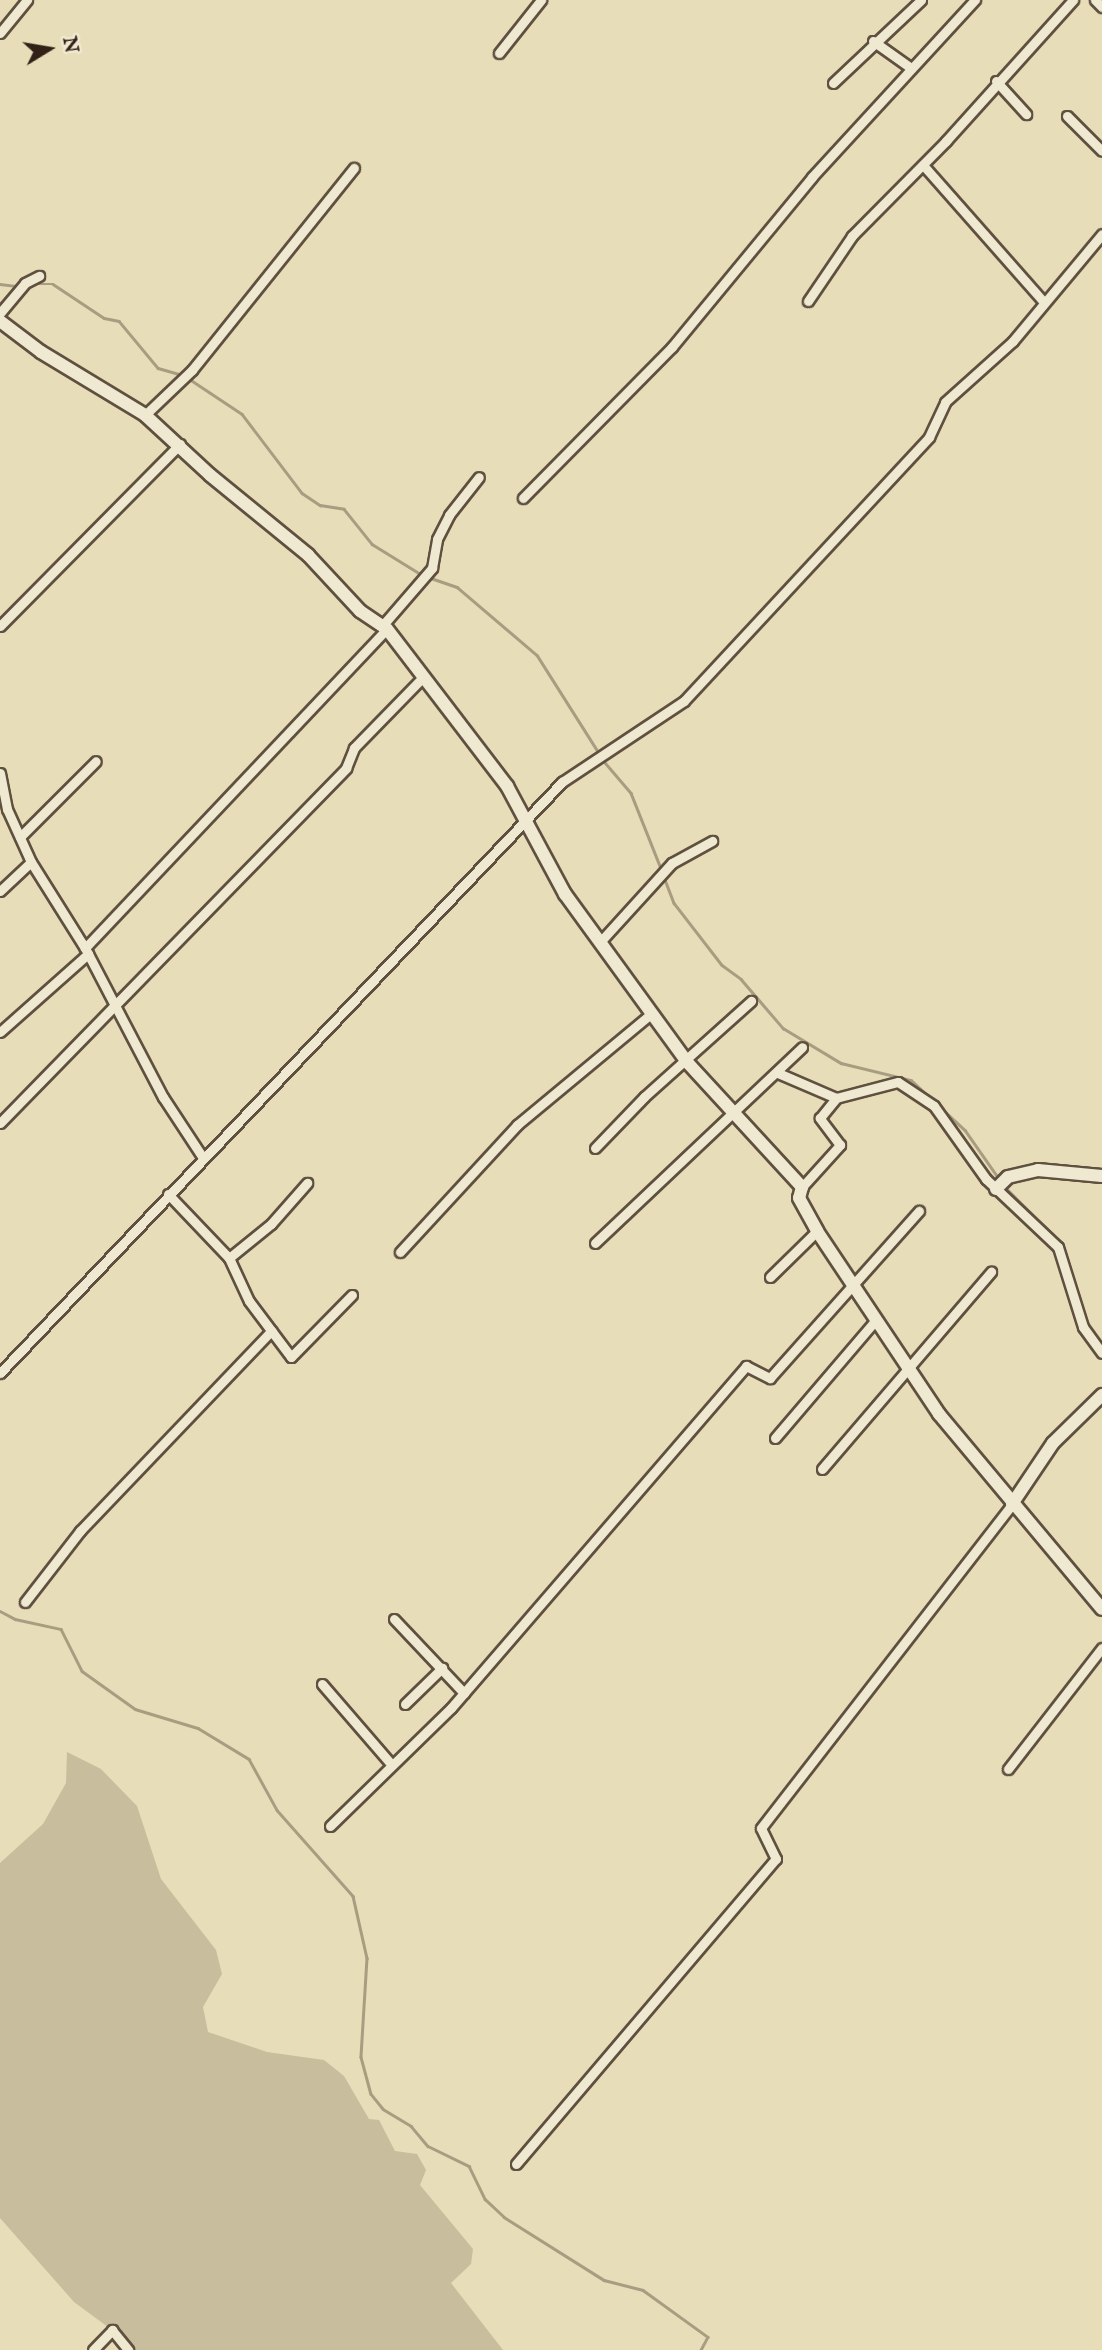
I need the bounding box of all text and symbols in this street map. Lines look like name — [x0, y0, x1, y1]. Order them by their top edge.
north arrow — [14, 14, 84, 84]
text: N — [56, 35, 83, 55]

